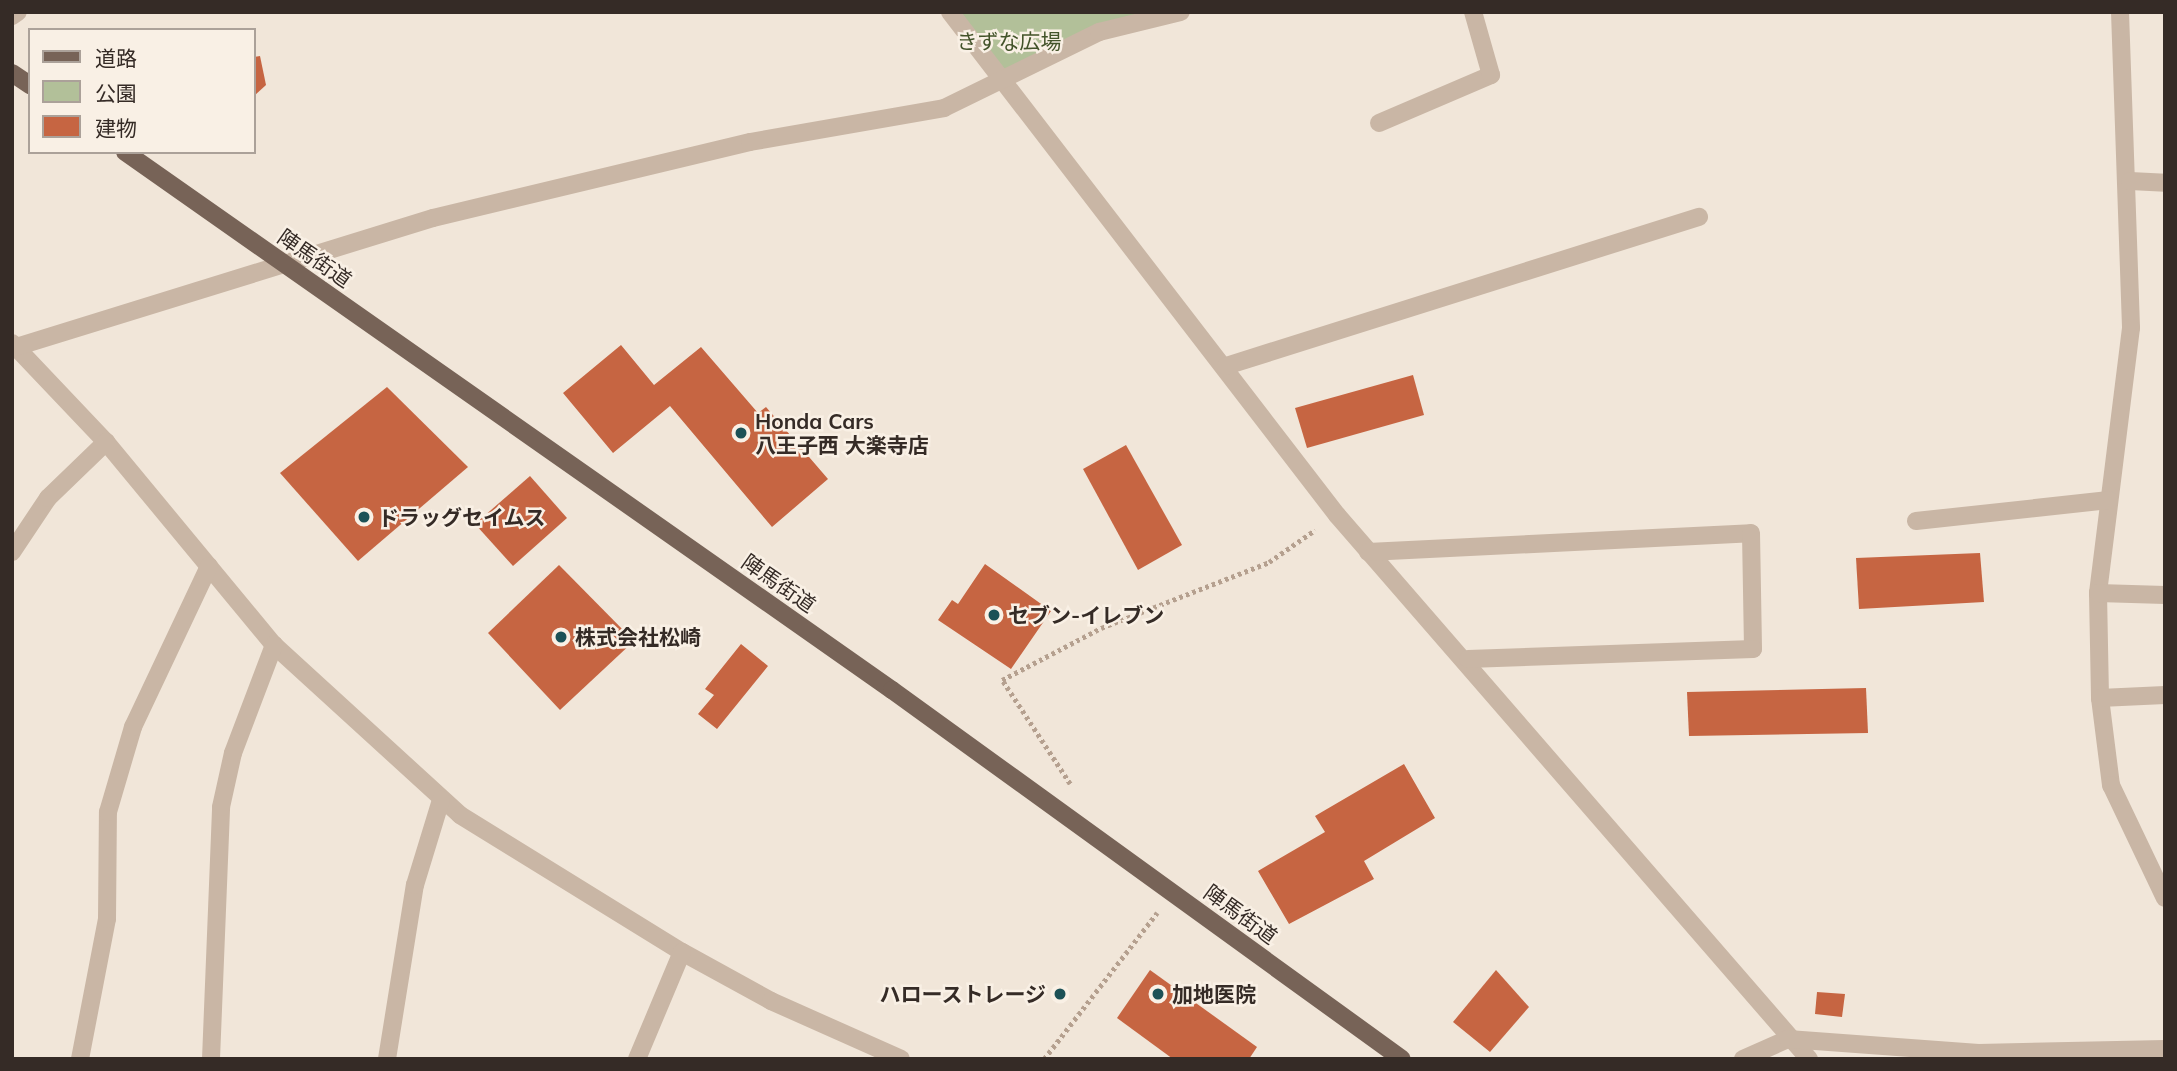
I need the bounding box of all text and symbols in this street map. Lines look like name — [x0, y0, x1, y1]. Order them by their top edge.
legend — [28, 28, 256, 154]
park label: きずな広場 — [957, 28, 1061, 54]
text: 道路 — [95, 45, 137, 71]
text: 公園 — [95, 80, 137, 106]
text: 建物 — [95, 115, 137, 141]
street label: 陣馬街道 — [273, 224, 357, 292]
place label: Honda Cars 八王子西 大楽寺店 — [755, 408, 929, 458]
marker: Honda Cars 八王子西 大楽寺店 — [733, 425, 749, 441]
place label: ドラッグセイムス — [378, 504, 546, 530]
marker: ドラッグセイムス — [356, 509, 372, 525]
street label: 陣馬街道 — [737, 549, 821, 617]
place label: セブン-イレブン — [1008, 602, 1164, 628]
marker: セブン-イレブン — [986, 607, 1002, 623]
place label: 株式会社松崎 — [575, 624, 701, 650]
marker: 株式会社松崎 — [553, 629, 569, 645]
street label: 陣馬街道 — [1200, 879, 1282, 949]
place label: ハローストレージ — [878, 981, 1046, 1007]
place label: 加地医院 — [1172, 981, 1256, 1007]
marker: ハローストレージ — [1052, 986, 1068, 1002]
marker: 加地医院 — [1150, 986, 1166, 1002]

